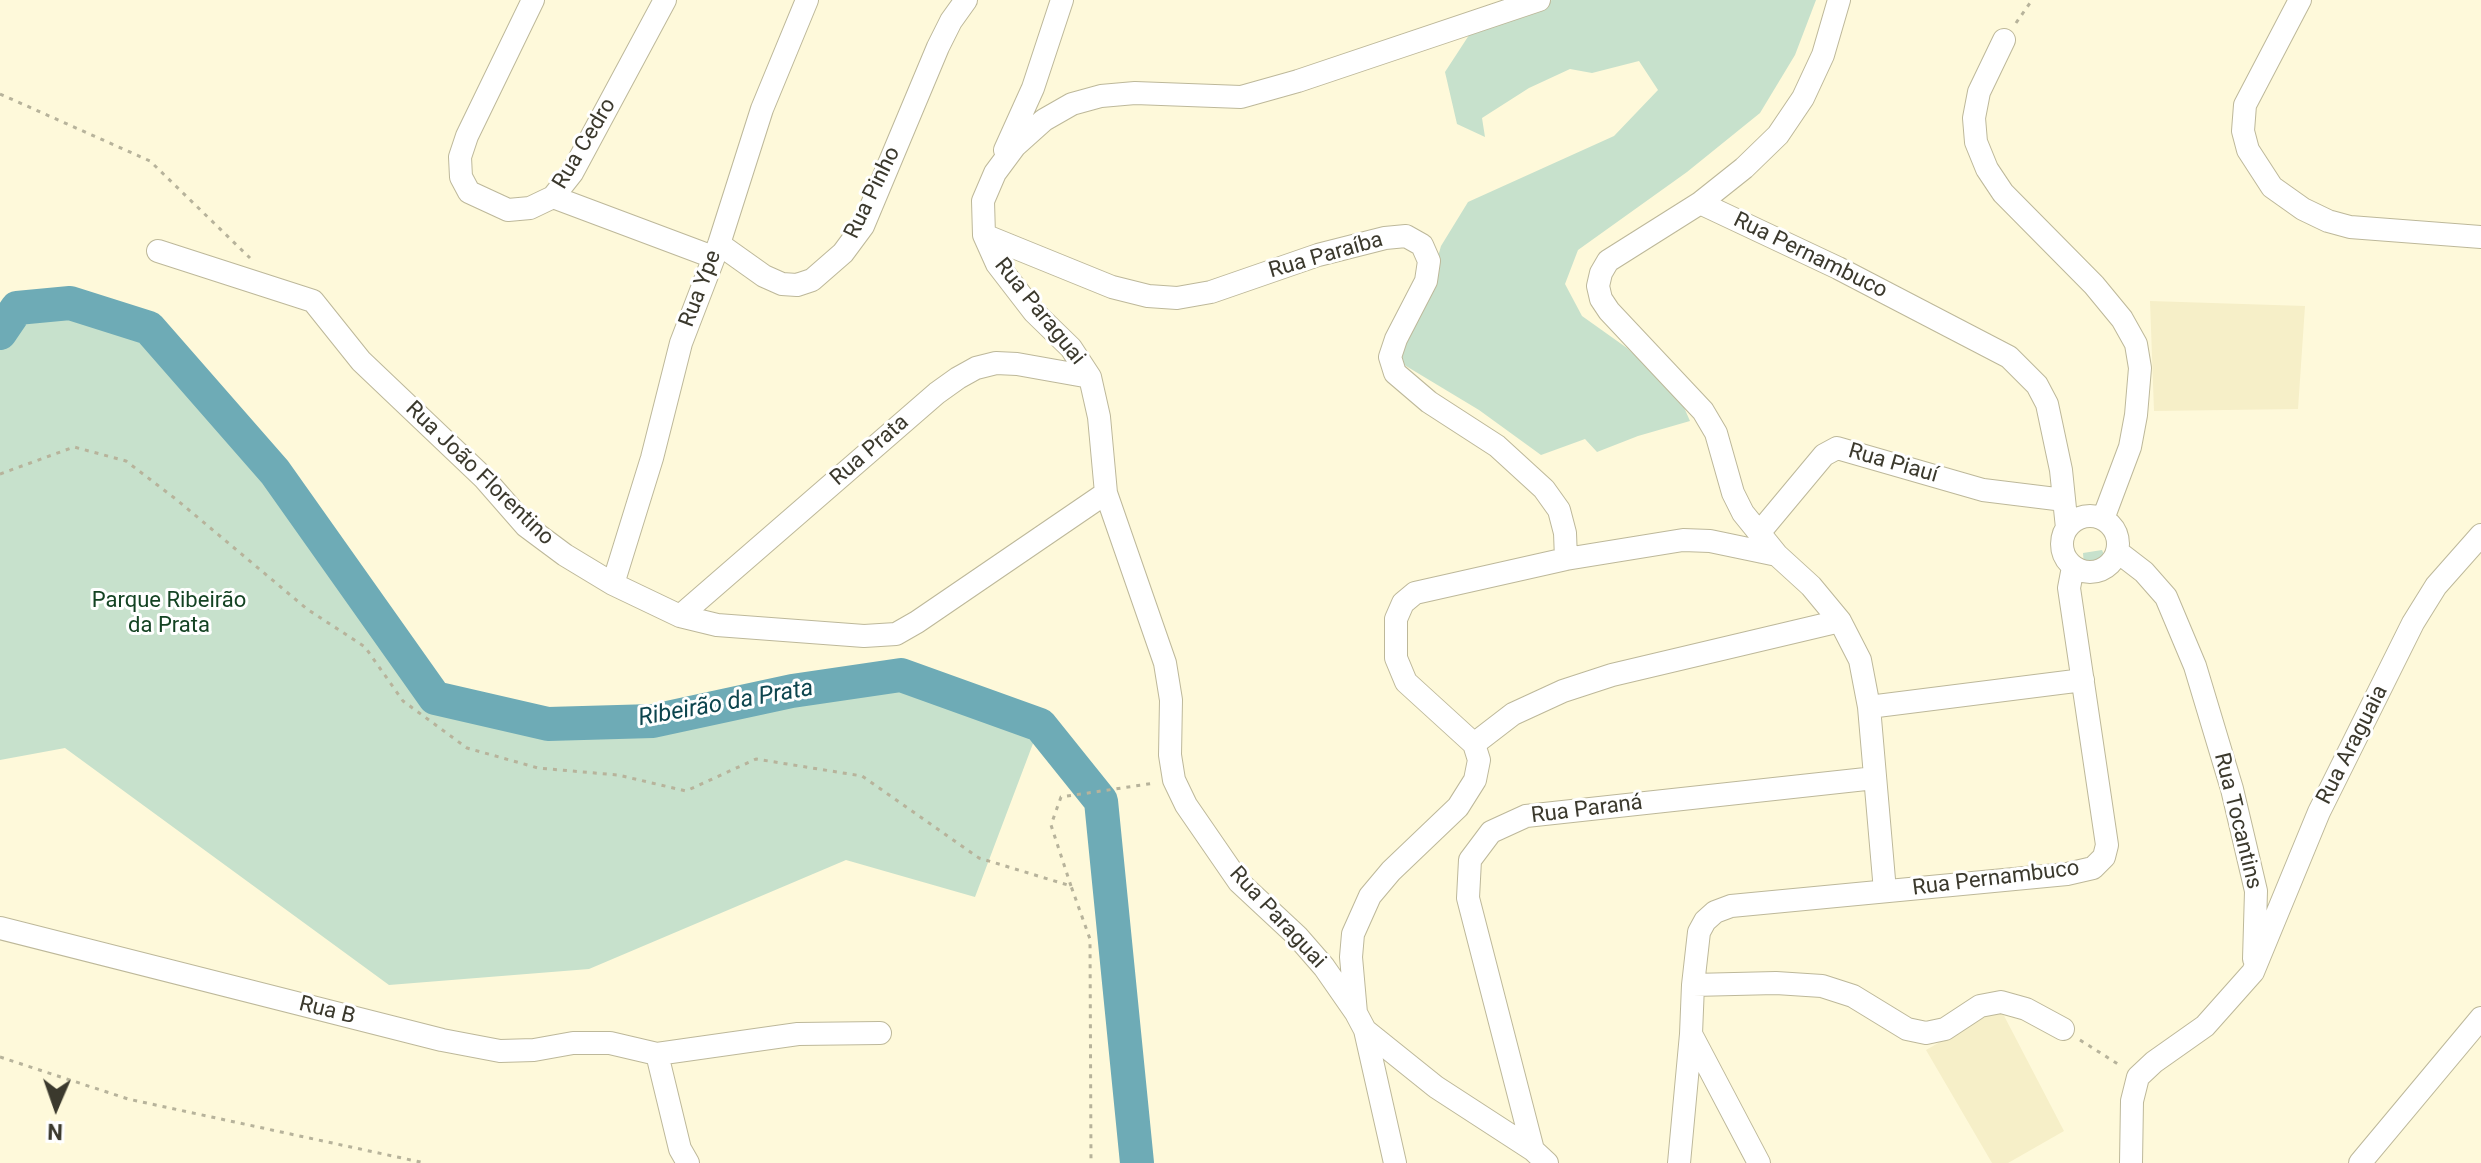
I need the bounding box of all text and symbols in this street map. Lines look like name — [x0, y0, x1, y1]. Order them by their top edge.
street label: Rua Cedro — [548, 94, 622, 194]
street label: Rua Pinho — [839, 143, 907, 243]
street label: Rua Pernambuco — [1729, 207, 1891, 305]
street label: Rua Paraíba — [1266, 227, 1386, 285]
street label: Rua Ype — [674, 247, 728, 331]
street label: Rua Paraguai — [988, 253, 1090, 371]
street label: Rua João Florentino — [399, 396, 559, 552]
street label: Rua Prata — [825, 410, 915, 492]
street label: Rua Piauí — [1845, 439, 1941, 489]
park label: Parque Ribeirão da Prata — [92, 588, 246, 640]
water label: Ribeirão da Prata — [636, 674, 816, 734]
street label: Rua Araguaia — [2312, 681, 2394, 809]
street label: Rua Tocantins — [2207, 750, 2267, 892]
street label: Rua Paraná — [1530, 790, 1644, 830]
street label: Rua Pernambuco — [1911, 856, 2081, 902]
street label: Rua Paraguai — [1223, 862, 1331, 974]
street label: Rua B — [296, 991, 358, 1031]
north arrow — [16, 1067, 96, 1147]
text: N — [47, 1119, 63, 1144]

